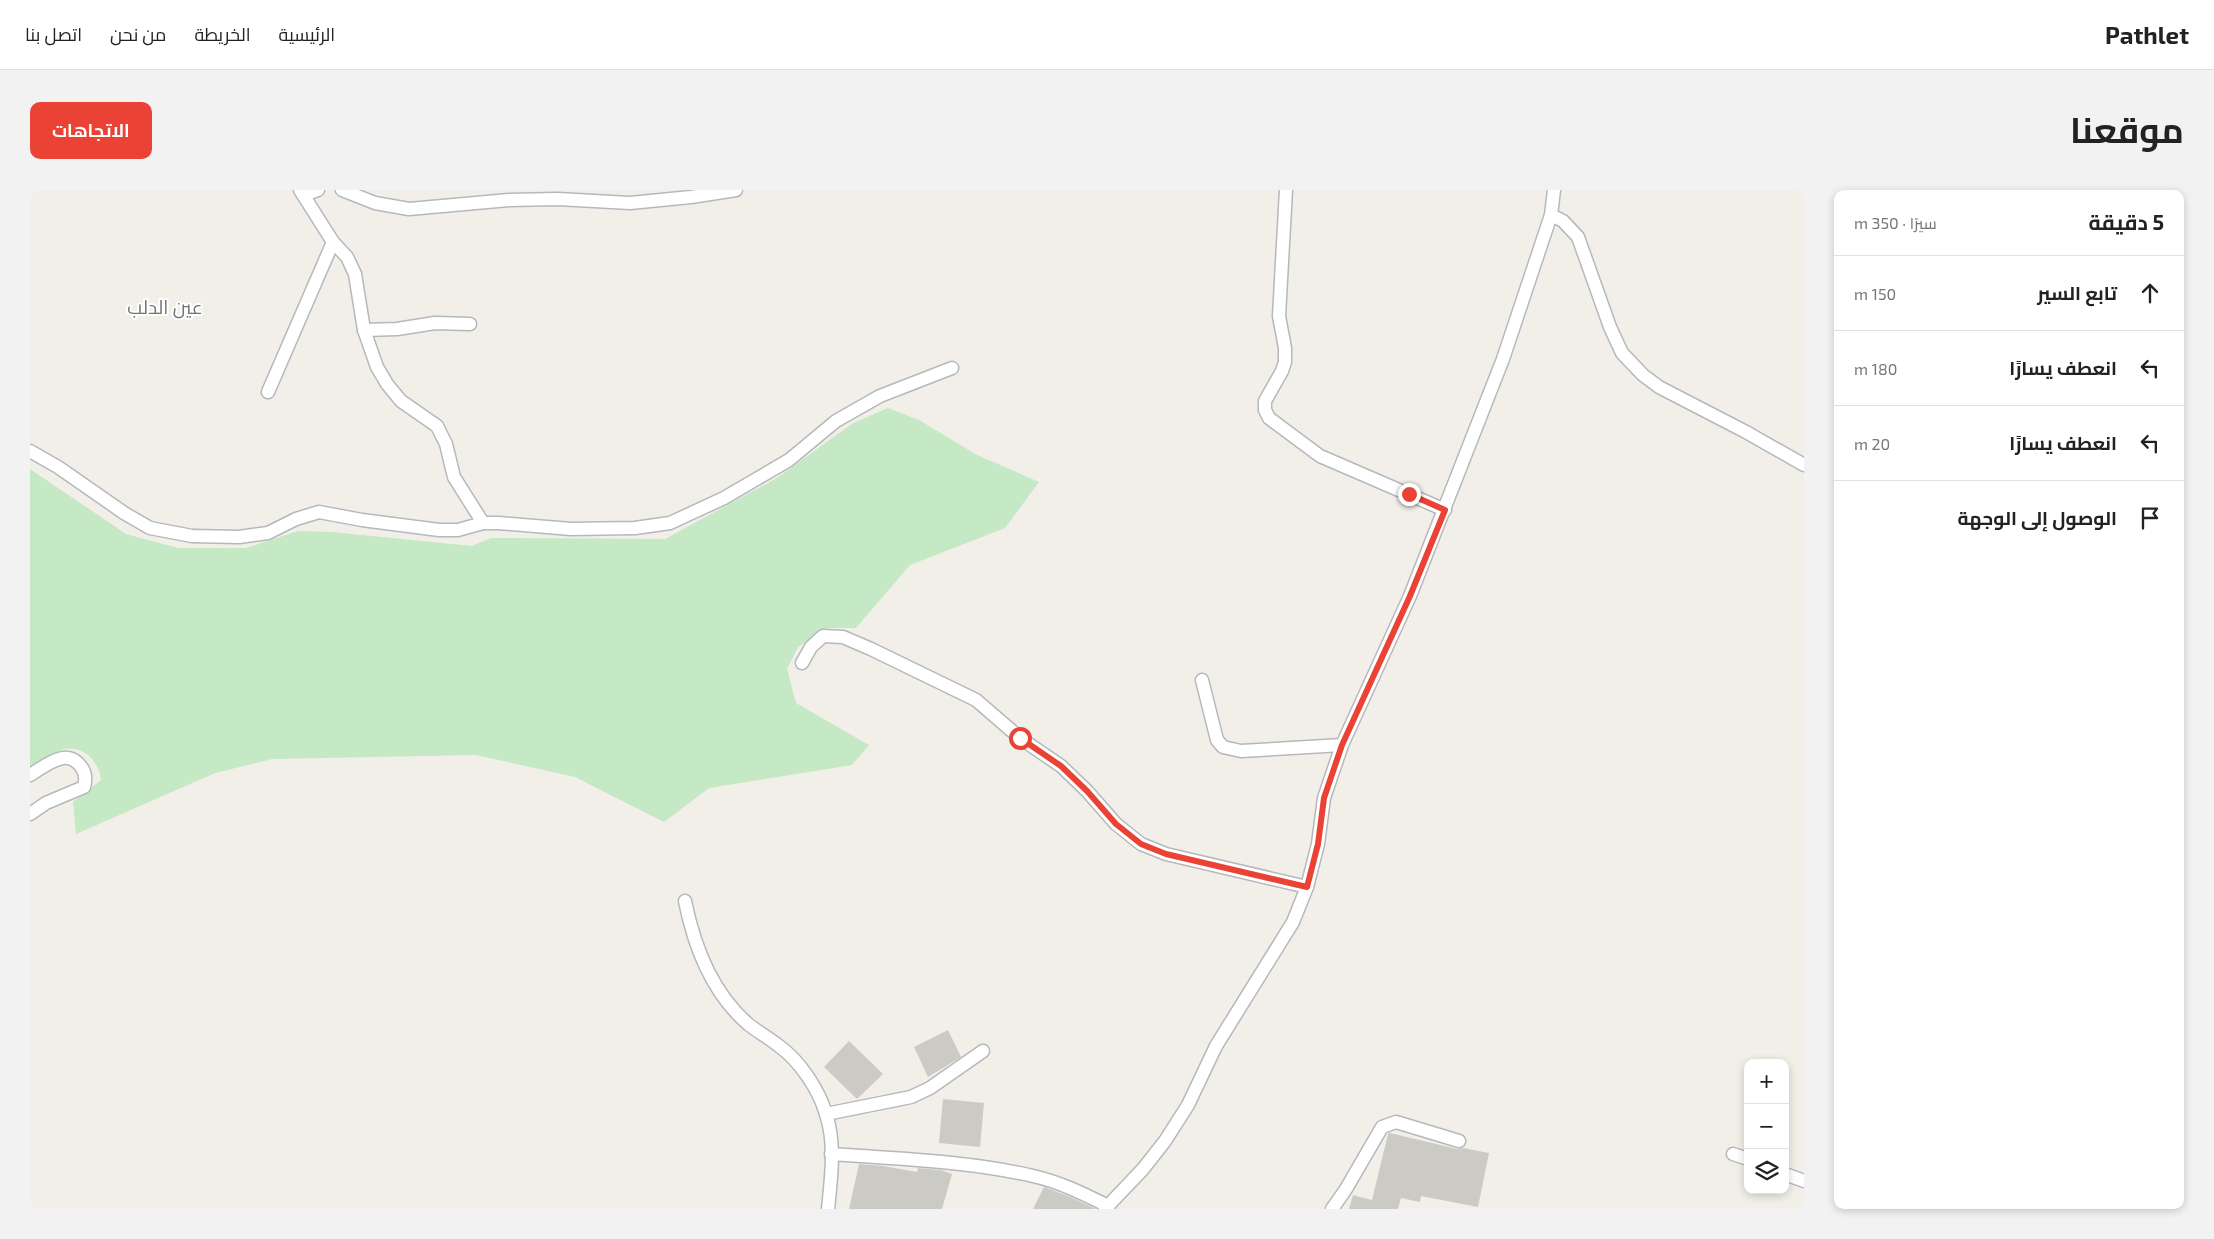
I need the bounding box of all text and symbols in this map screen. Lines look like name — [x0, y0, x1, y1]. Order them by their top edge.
text: Pathlet — [2105, 20, 2189, 49]
text: اتصل بنا — [25, 23, 82, 45]
text: من نحن — [110, 23, 166, 45]
text: الخريطة — [194, 23, 251, 45]
text: الرئيسية — [279, 23, 335, 45]
button: الاتجاهات — [30, 102, 152, 159]
text: موقعنا — [2070, 108, 2184, 150]
text: 5 دقيقة — [2089, 209, 2164, 234]
text: سيرًا · 350 m — [1854, 213, 1937, 232]
icon: ahead — [2136, 279, 2164, 307]
text: تابع السير — [2037, 281, 2117, 304]
text: 150 m — [1854, 284, 1896, 303]
district label: عين الدلب — [127, 295, 203, 319]
icon: left — [2136, 354, 2164, 382]
text: انعطف يسارًا — [2009, 356, 2117, 379]
text: 180 m — [1854, 359, 1897, 378]
icon: left — [2136, 429, 2164, 457]
text: انعطف يسارًا — [2009, 431, 2117, 454]
text: 20 m — [1854, 434, 1890, 453]
route end — [1398, 483, 1421, 506]
icon: arrive — [2136, 504, 2164, 532]
text: الوصول إلى الوجهة — [1957, 506, 2117, 529]
route start — [1009, 727, 1032, 750]
map controls — [1744, 1059, 1789, 1194]
button: + — [1744, 1059, 1789, 1104]
button: − — [1744, 1104, 1789, 1149]
button: layers — [1744, 1149, 1789, 1194]

